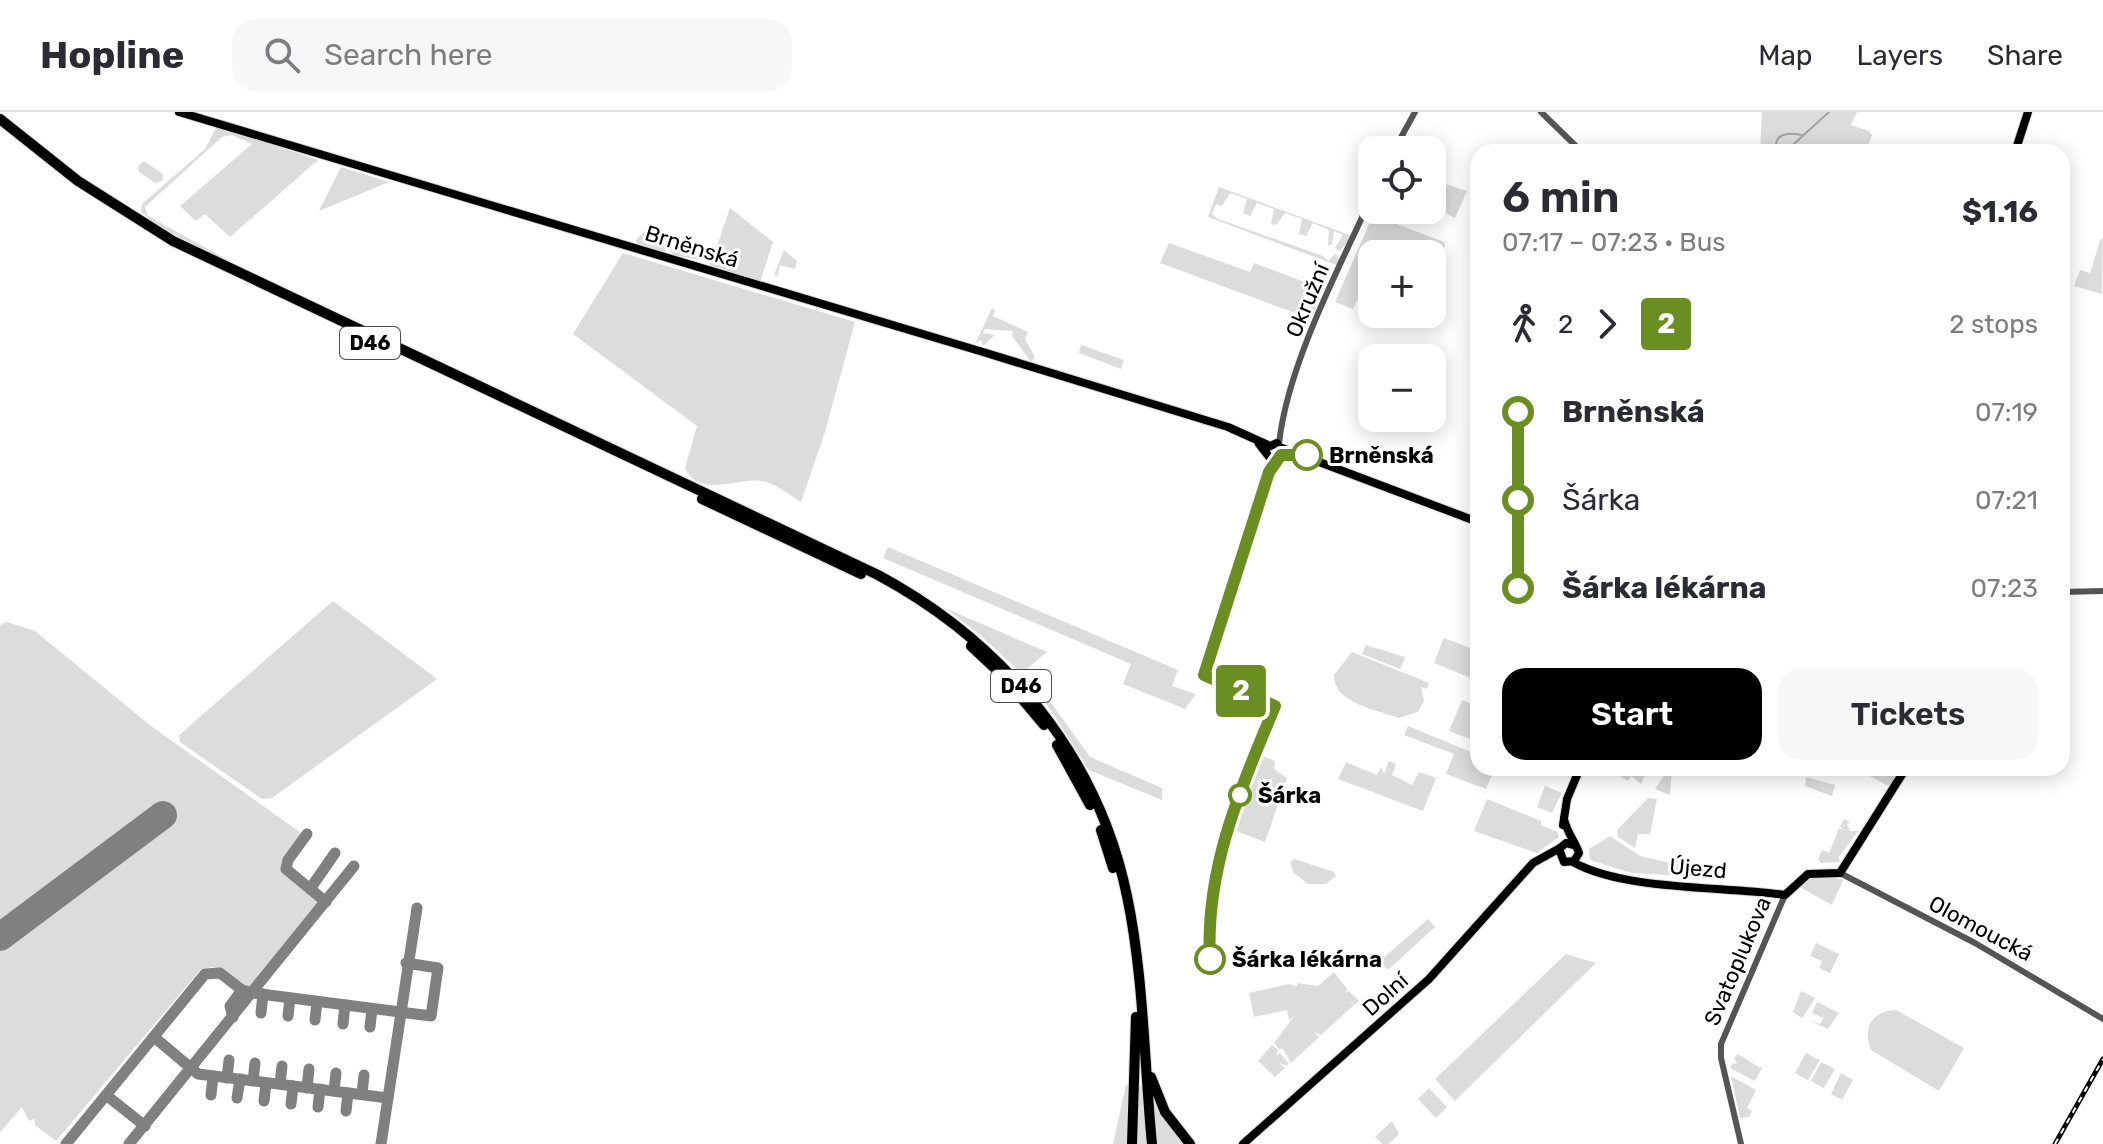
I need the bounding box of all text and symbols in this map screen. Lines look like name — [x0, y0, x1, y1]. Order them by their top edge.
search box — [232, 19, 792, 91]
text: Hopline — [40, 32, 184, 78]
icon: search — [260, 33, 304, 77]
text: Search here — [324, 37, 493, 73]
text: Map — [1758, 39, 1813, 72]
text: Layers — [1857, 39, 1943, 72]
text: Share — [1987, 39, 2063, 72]
map controls — [1358, 136, 1446, 432]
button: locate — [1358, 136, 1446, 224]
text: 6 min — [1502, 171, 1620, 223]
text: $1.16 — [1962, 194, 2038, 230]
street label: Brněnská — [642, 219, 742, 274]
text: 07:17 – 07:23 · Bus — [1502, 227, 1726, 258]
button: + — [1358, 240, 1446, 328]
street label: Okružní — [1280, 258, 1336, 341]
icon: walk — [1502, 302, 1546, 346]
icon: forward — [1585, 302, 1629, 346]
text: 2 — [1657, 307, 1675, 340]
text: 2 — [1558, 309, 1573, 340]
text: 2 stops — [1949, 309, 2038, 340]
road number: D46 — [340, 327, 400, 359]
button: − — [1358, 344, 1446, 432]
text: Brněnská — [1562, 394, 1705, 430]
text: 07:19 — [1975, 397, 2038, 428]
marker: Brněnská — [1292, 440, 1322, 470]
place label: Brněnská — [1329, 442, 1434, 469]
text: Šárka — [1562, 482, 1640, 518]
text: 07:21 — [1975, 485, 2038, 516]
text: Šárka lékárna — [1562, 570, 1766, 606]
text: 07:23 — [1971, 573, 2038, 604]
line badge: 2 — [1215, 665, 1267, 717]
button: Start — [1502, 668, 1762, 760]
button: Tickets — [1778, 668, 2038, 760]
road number: D46 — [991, 670, 1051, 702]
text: 2 — [1232, 674, 1250, 707]
place label: Šárka — [1258, 782, 1321, 809]
marker: Šárka — [1229, 784, 1251, 806]
street label: Újezd — [1668, 853, 1728, 884]
street label: Olomoucká — [1924, 890, 2037, 967]
street label: Svatoplukova — [1698, 893, 1777, 1030]
marker: Šárka lékárna — [1195, 944, 1225, 974]
place label: Šárka lékárna — [1232, 946, 1382, 973]
street label: Dolní — [1357, 966, 1415, 1022]

